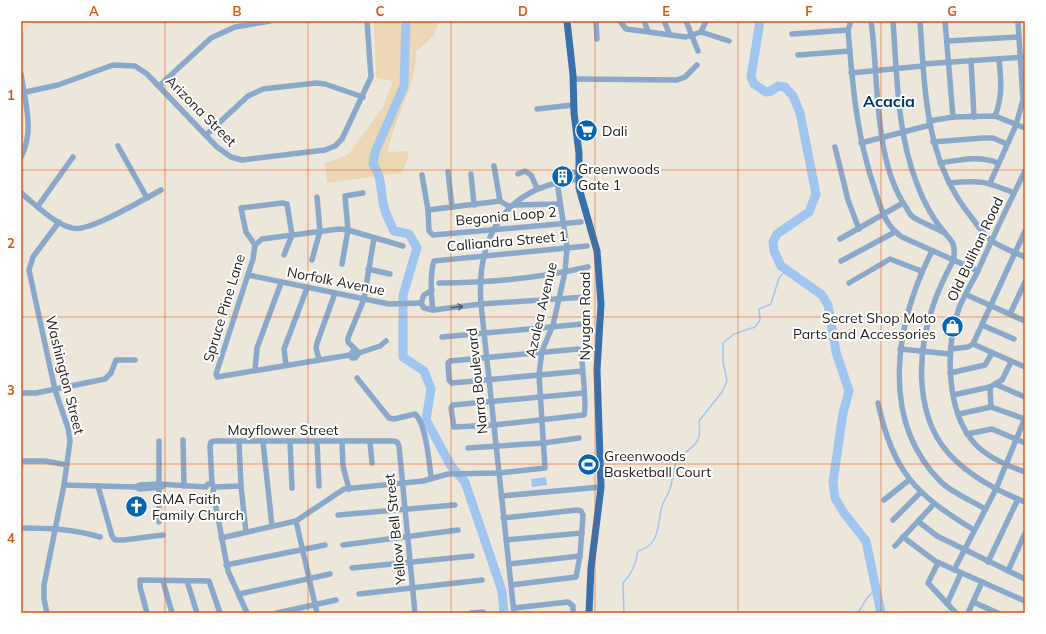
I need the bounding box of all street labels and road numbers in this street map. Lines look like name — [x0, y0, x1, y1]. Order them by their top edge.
street label: Arizona Street — [162, 72, 240, 150]
street label: Old Bulihan Road — [943, 194, 1007, 304]
street label: Begonia Loop 2 — [455, 203, 557, 229]
street label: Calliandra Street 1 — [446, 227, 568, 255]
street label: Spruce Pine Lane — [199, 252, 249, 364]
street label: Azalea Avenue — [521, 260, 561, 360]
street label: Norfolk Avenue — [285, 263, 387, 299]
street label: Nyugan Road — [576, 272, 594, 361]
street label: Washington Street — [42, 314, 88, 436]
street label: Narra Boulevard — [462, 327, 492, 435]
street label: Mayflower Street — [228, 421, 339, 439]
street label: Yellow Bell Street — [380, 472, 410, 586]

